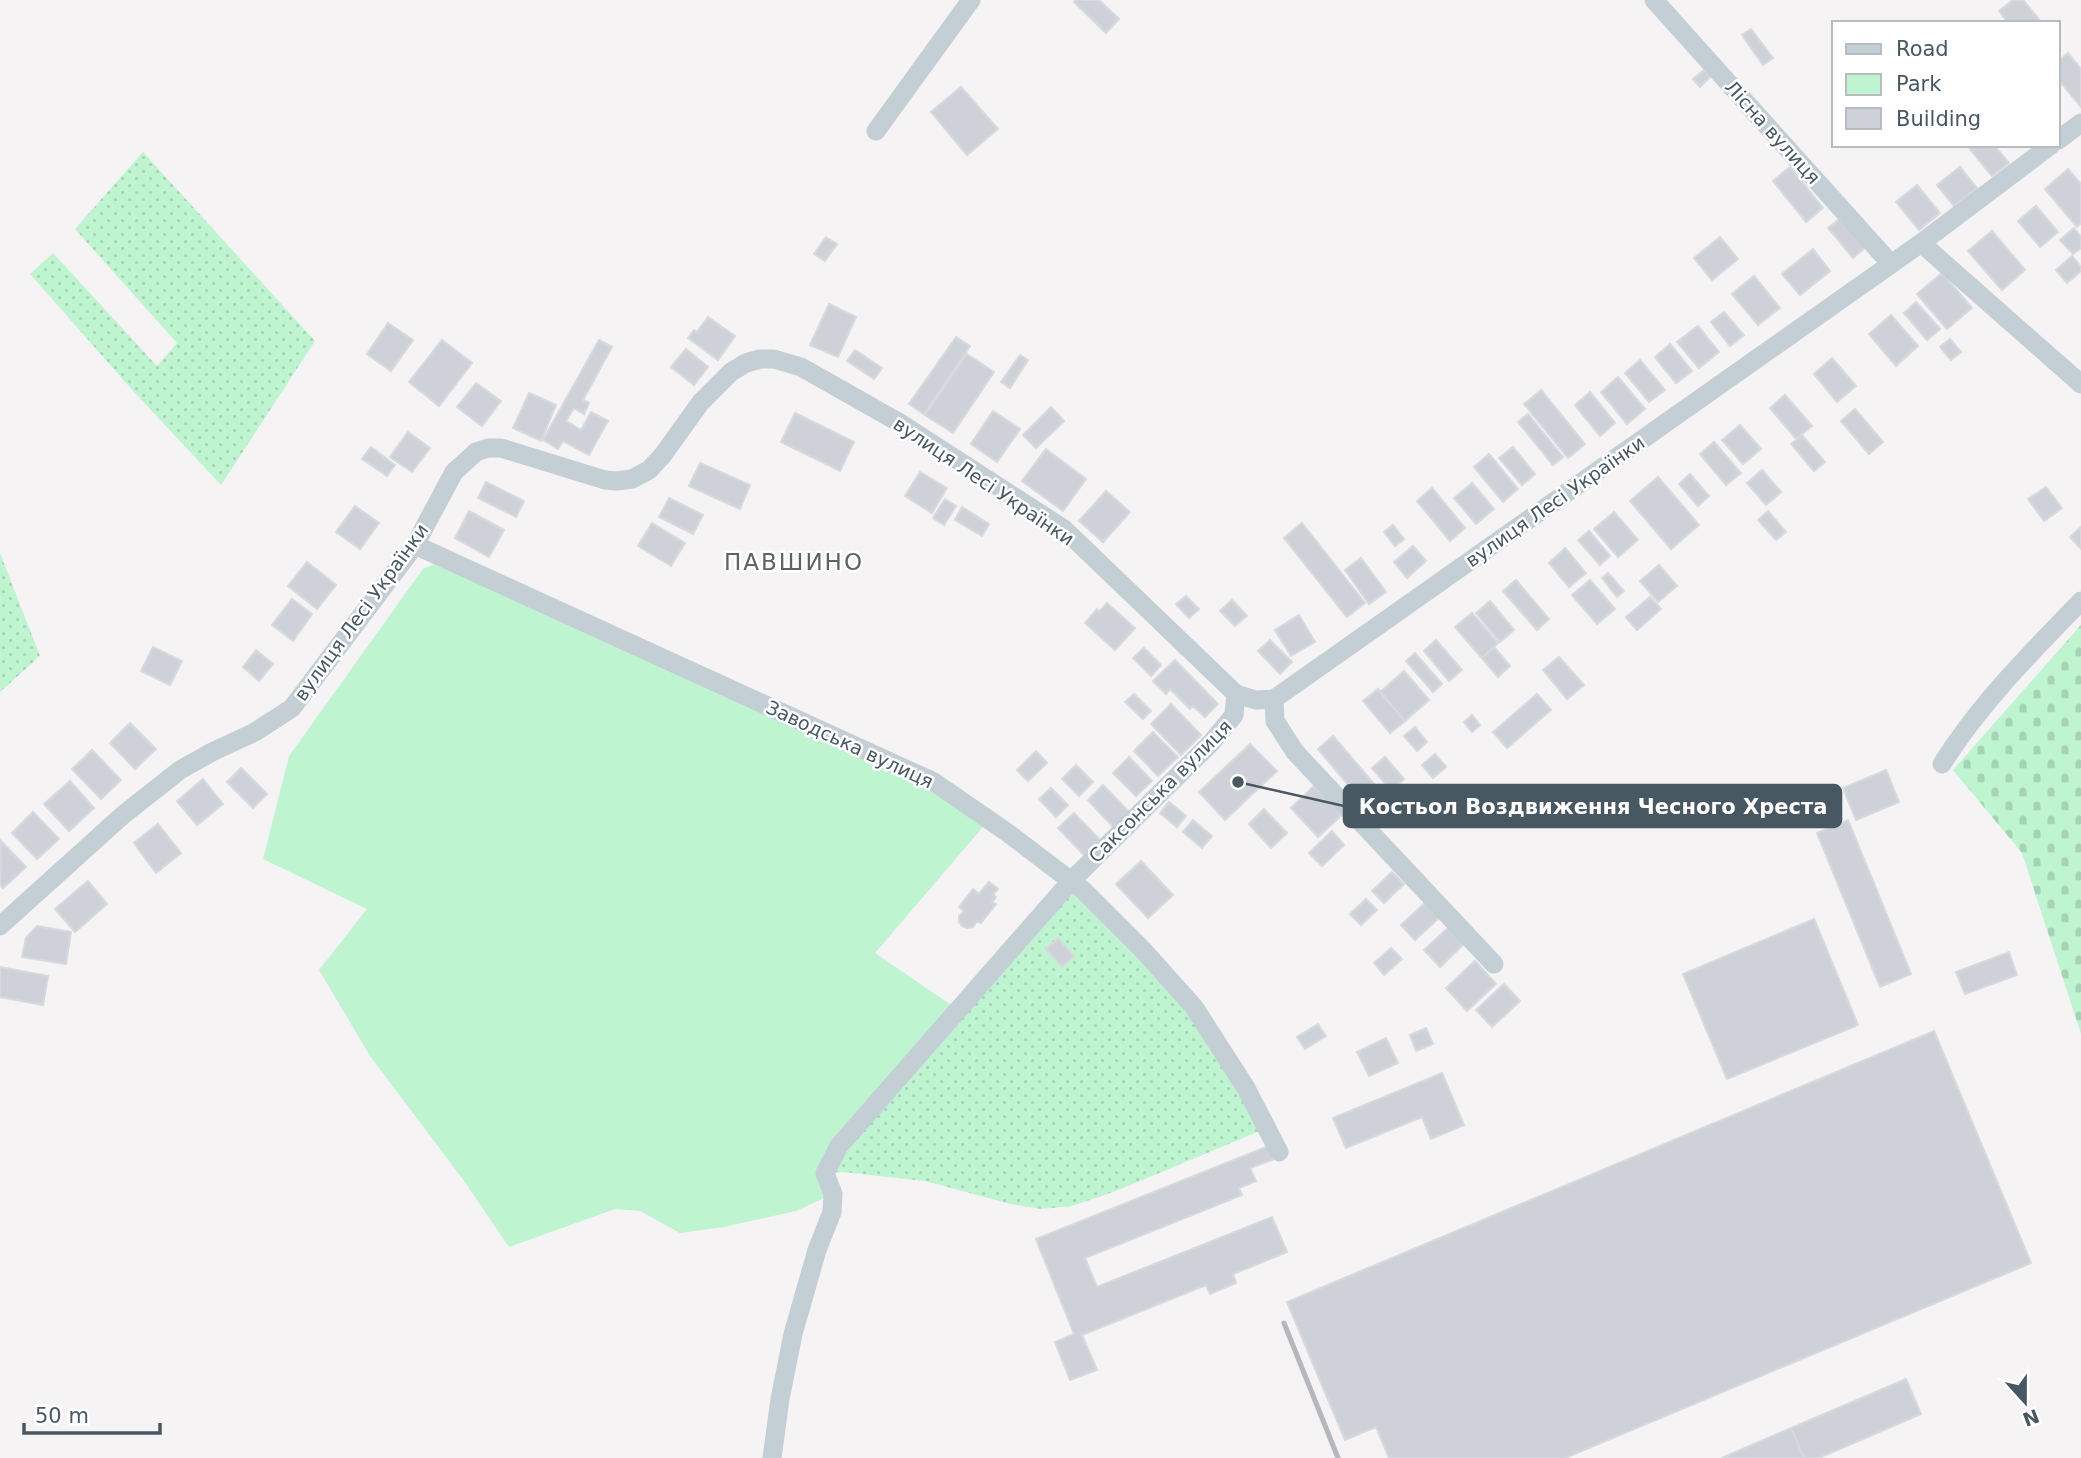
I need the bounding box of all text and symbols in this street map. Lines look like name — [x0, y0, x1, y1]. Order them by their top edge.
legend — [1832, 21, 2060, 147]
text: Road — [1896, 37, 1949, 61]
text: Park — [1896, 72, 1942, 96]
street label: Лісна вулиця — [1721, 76, 1825, 188]
text: Building — [1896, 107, 1981, 131]
street label: вулиця Лесі Українки — [889, 412, 1079, 550]
street label: вулиця Лесі Українки — [1461, 431, 1649, 571]
street label: вулиця Лесі Українки — [289, 519, 433, 705]
district label: ПАВШИНО — [724, 549, 864, 575]
street label: Заводська вулиця — [763, 696, 937, 792]
street label: Саксонська вулиця — [1084, 715, 1236, 867]
callout: Костьол Воздвиження Чесного Хреста — [1344, 785, 1841, 827]
text: Костьол Воздвиження Чесного Хреста — [1359, 795, 1827, 819]
north arrow — [1990, 1367, 2060, 1437]
scale bar — [24, 1392, 161, 1436]
text: 50 m — [35, 1404, 89, 1428]
text: N — [2020, 1405, 2042, 1431]

